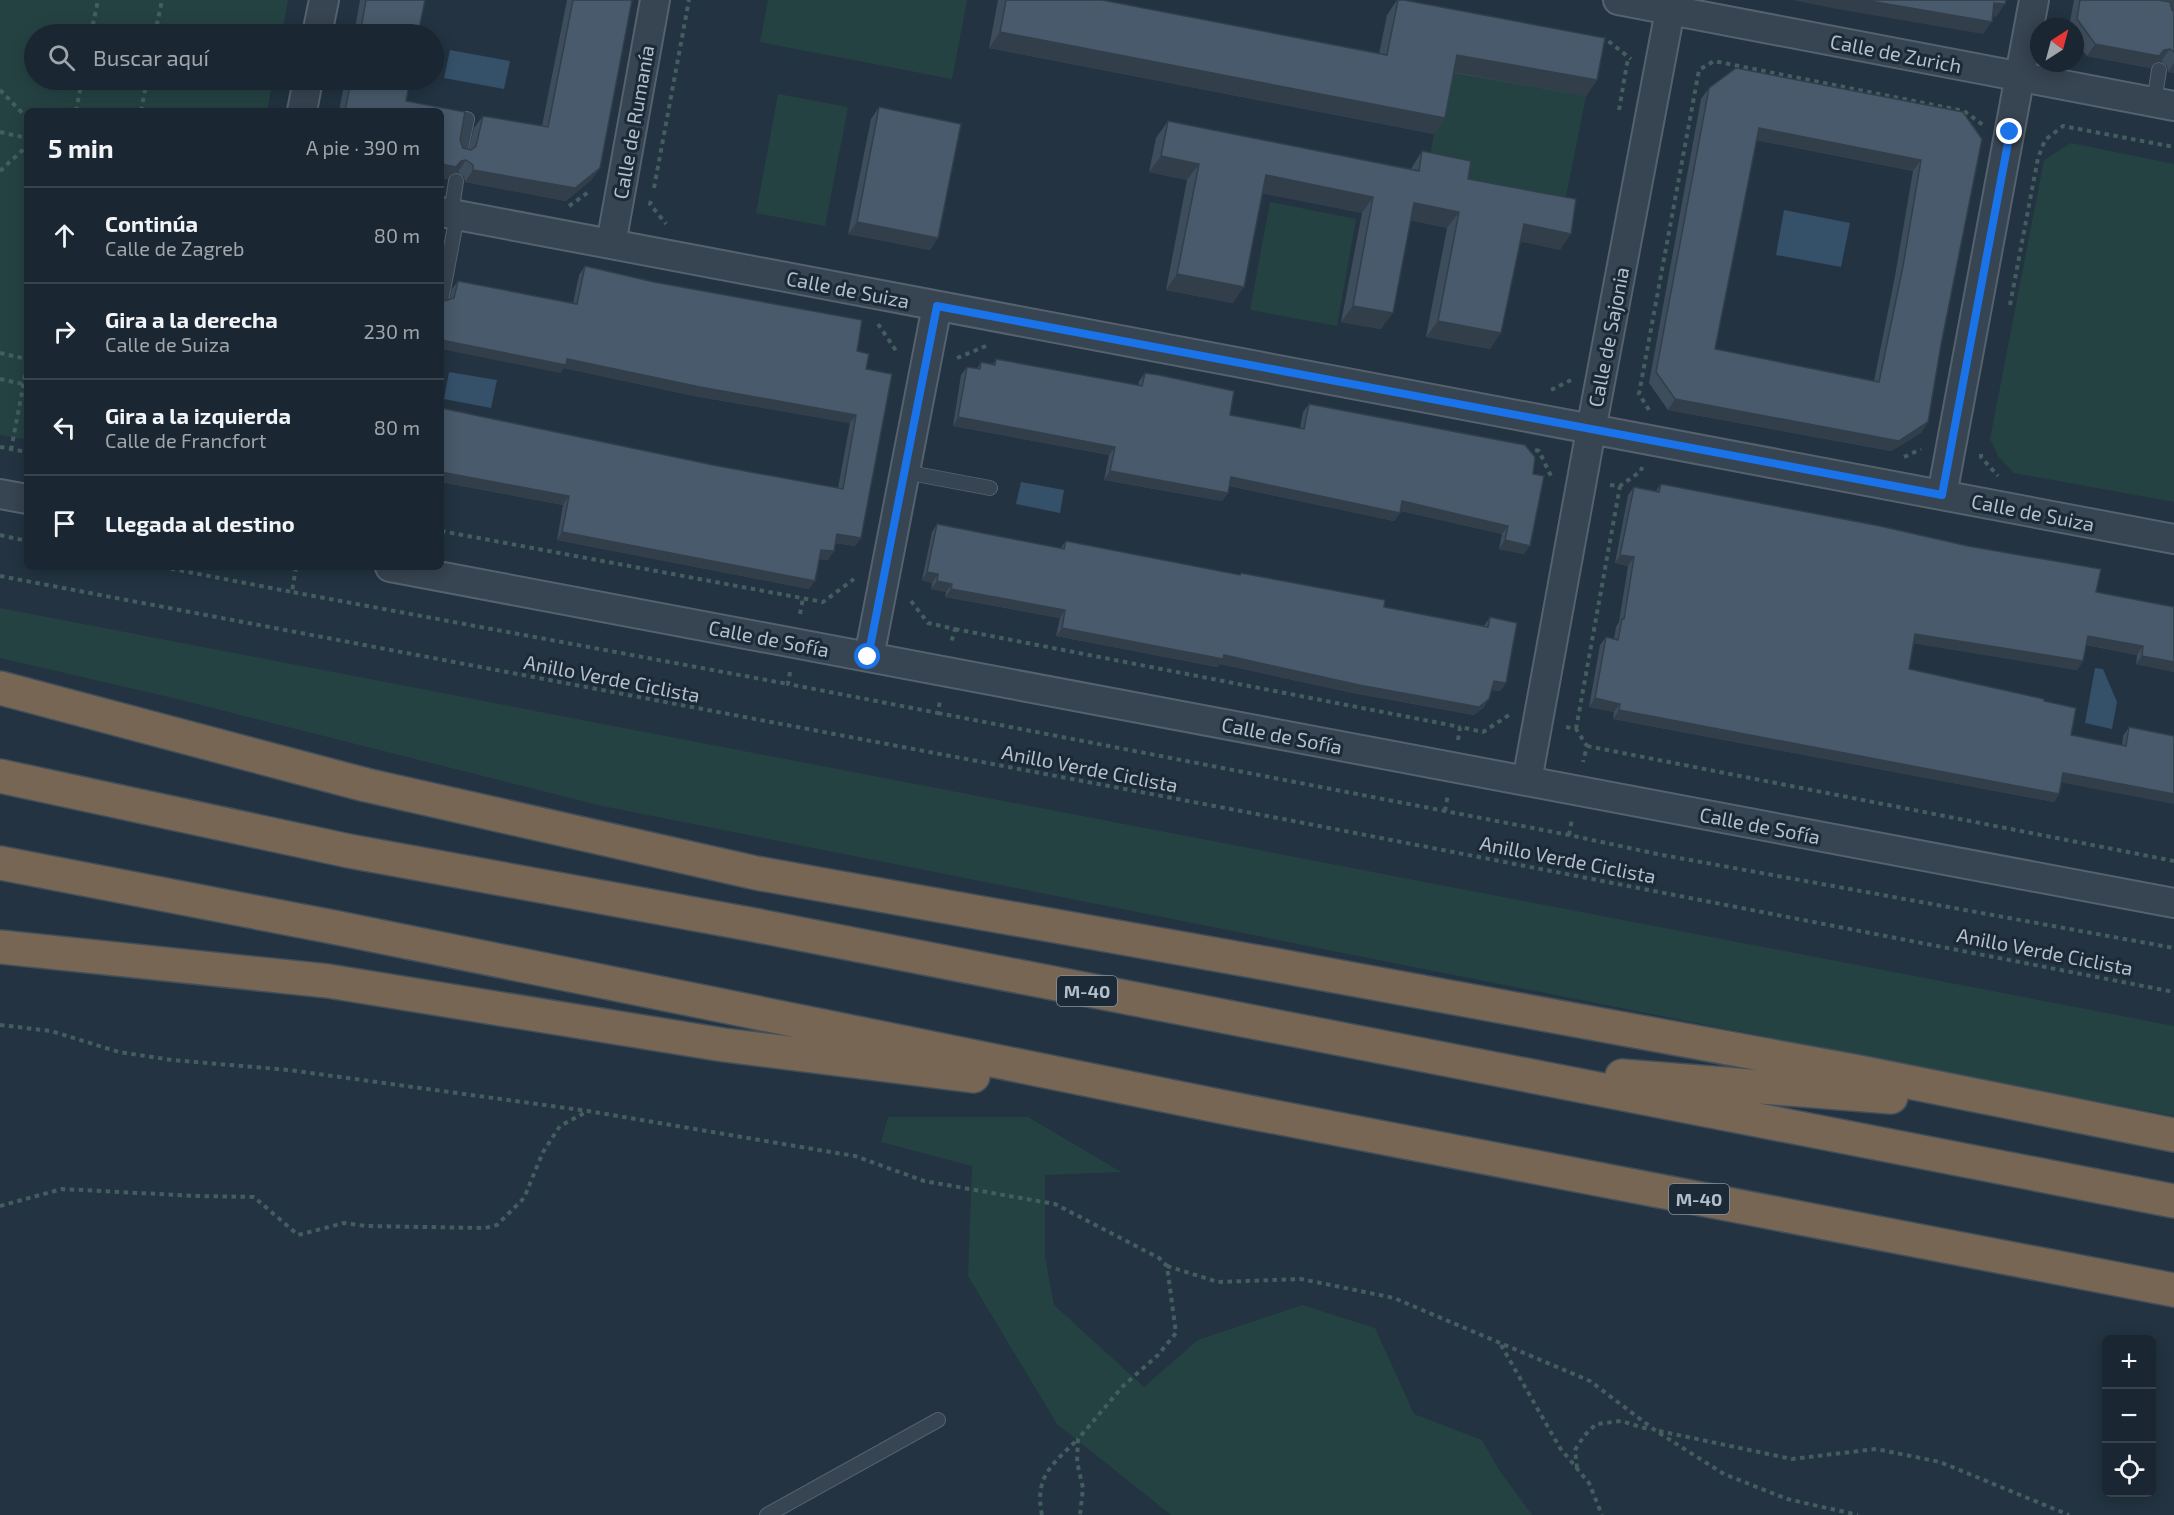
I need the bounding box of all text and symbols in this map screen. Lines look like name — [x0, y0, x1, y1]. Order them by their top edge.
north arrow — [2030, 18, 2084, 72]
search box — [24, 24, 444, 90]
street label: Calle de Zurich — [1828, 29, 1964, 77]
icon: search — [45, 41, 78, 74]
street label: Calle de Rumanía — [608, 43, 658, 201]
text: Buscar aquí — [93, 44, 209, 70]
route end — [1996, 118, 2022, 144]
text: 5 min — [48, 132, 114, 163]
text: A pie · 390 m — [306, 135, 420, 159]
text: Continúa — [105, 210, 198, 236]
icon: ahead — [48, 219, 81, 252]
text: 80 m — [374, 223, 420, 247]
text: Calle de Zagreb — [105, 236, 244, 260]
street label: Calle de Suiza — [784, 265, 912, 313]
street label: Calle de Sajonia — [1583, 265, 1633, 409]
text: Gira a la derecha — [105, 306, 278, 332]
icon: right — [48, 315, 81, 348]
text: 230 m — [364, 319, 420, 343]
text: Calle de Suiza — [105, 332, 230, 356]
text: Gira a la izquierda — [105, 402, 291, 428]
icon: left — [48, 411, 81, 444]
text: 80 m — [374, 415, 420, 439]
text: Calle de Francfort — [105, 428, 266, 452]
street label: Calle de Suiza — [1969, 488, 2097, 536]
icon: arrive — [48, 507, 81, 540]
text: Llegada al destino — [105, 510, 295, 536]
street label: Calle de Sofía — [707, 615, 831, 661]
route start — [854, 643, 880, 669]
street label: Anillo Verde Ciclista — [522, 649, 702, 707]
street label: Calle de Sofía — [1220, 712, 1344, 758]
street label: Anillo Verde Ciclista — [1000, 739, 1180, 797]
street label: Calle de Sofía — [1698, 802, 1822, 848]
street label: Anillo Verde Ciclista — [1478, 830, 1658, 888]
street label: Anillo Verde Ciclista — [1955, 922, 2135, 980]
road number: M-40 — [1057, 976, 1117, 1006]
road number: M-40 — [1669, 1184, 1729, 1214]
map controls — [2102, 1335, 2156, 1497]
button: + — [2102, 1335, 2156, 1389]
button: − — [2102, 1389, 2156, 1443]
button: locate — [2102, 1443, 2156, 1497]

